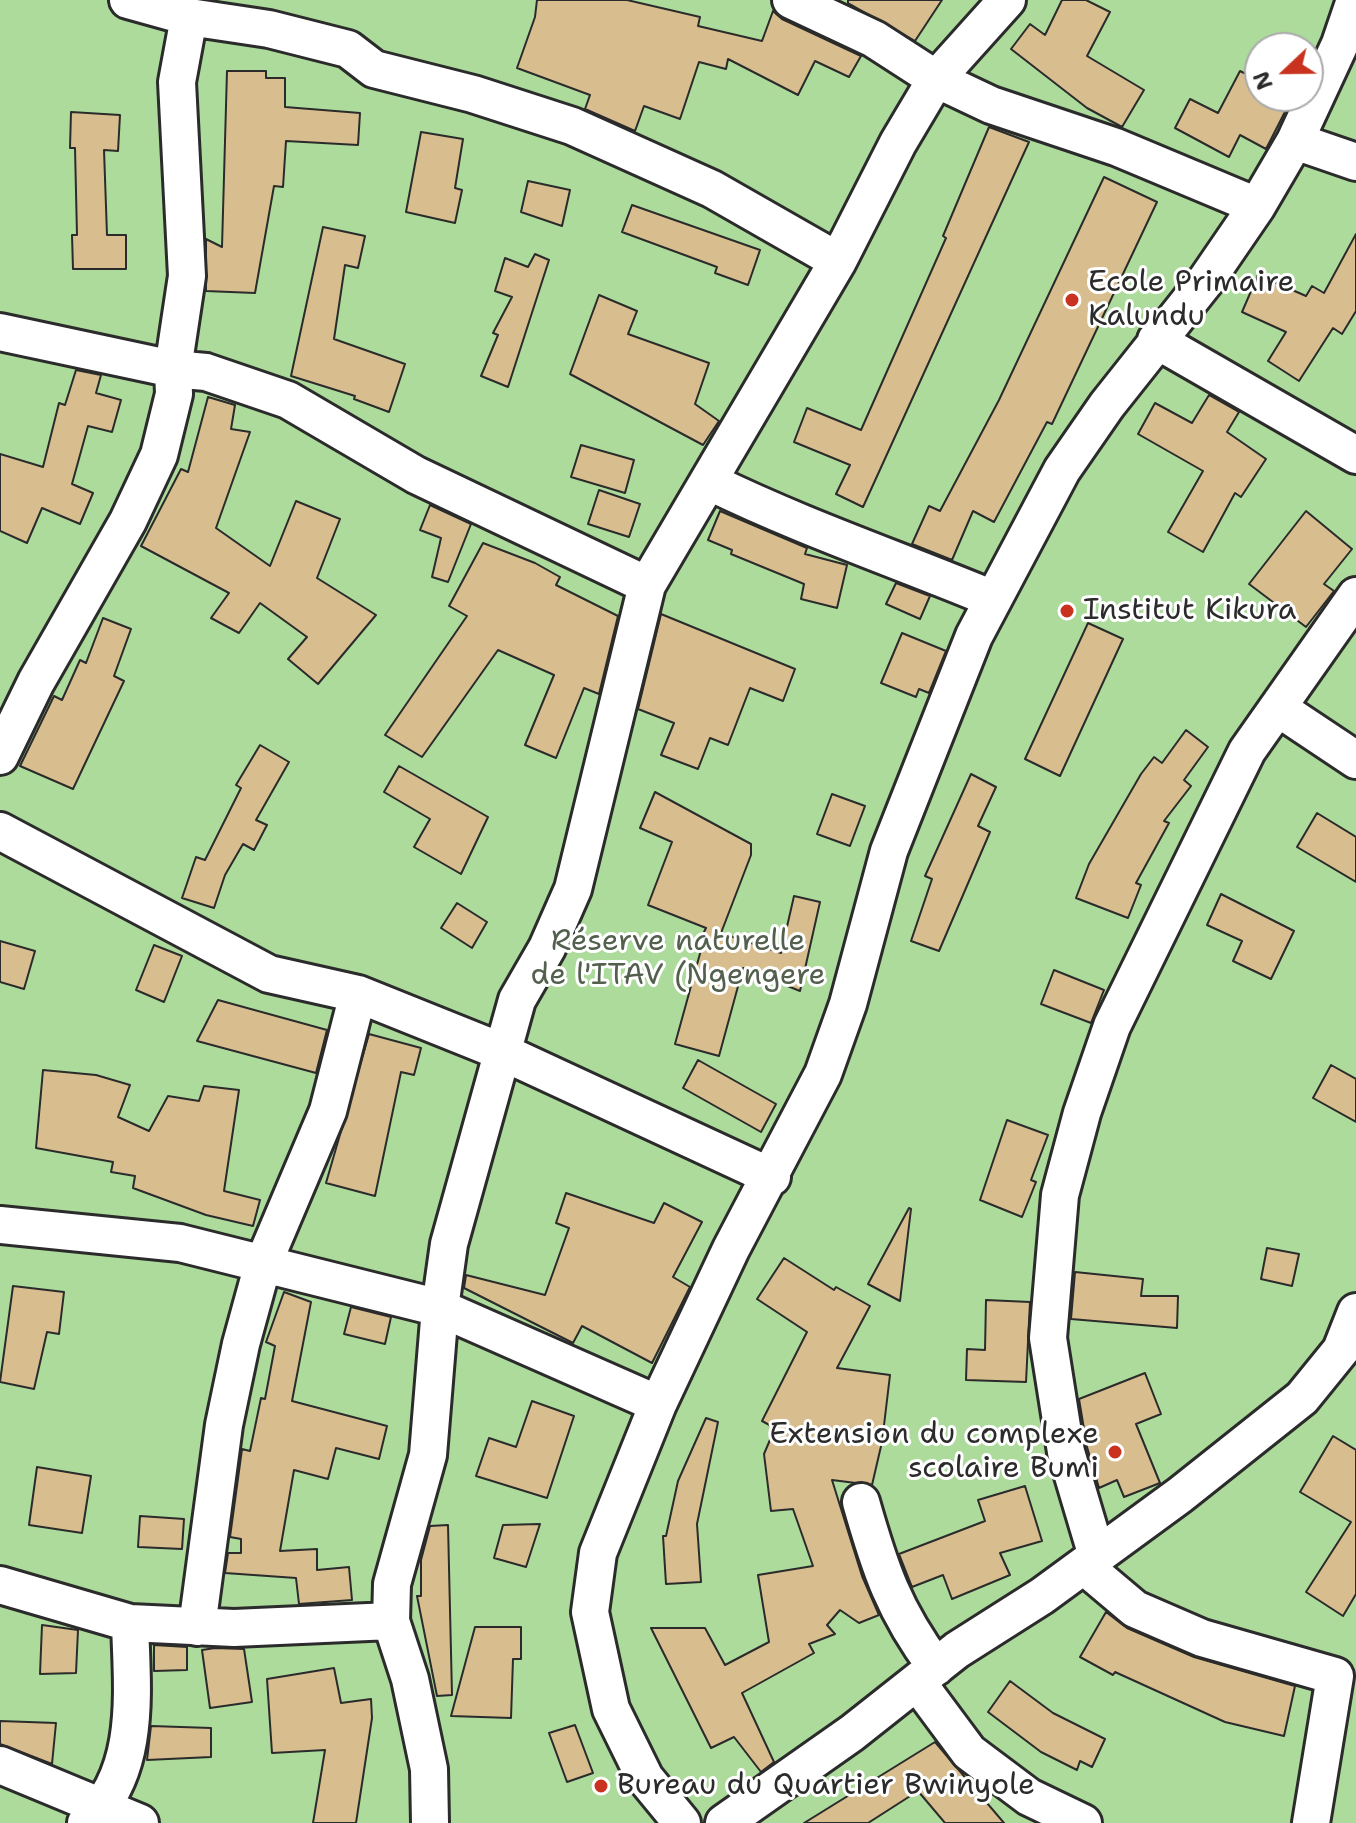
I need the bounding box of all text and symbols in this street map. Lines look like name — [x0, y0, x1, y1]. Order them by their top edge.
north arrow — [1244, 32, 1324, 112]
text: N — [1246, 67, 1280, 94]
place label: Ecole Primaire Kalundu — [1088, 265, 1294, 336]
marker: Ecole Primaire Kalundu — [1063, 291, 1081, 309]
place label: Institut Kikura — [1083, 593, 1296, 629]
marker: Institut Kikura — [1058, 602, 1076, 620]
park label: Réserve naturelle de l'ITAV (Ngengere — [530, 924, 826, 994]
place label: Extension du complexe scolaire Bumi — [769, 1417, 1099, 1488]
marker: Extension du complexe scolaire Bumi — [1106, 1443, 1124, 1461]
place label: Bureau du Quartier Bwinyole — [617, 1768, 1035, 1804]
marker: Bureau du Quartier Bwinyole — [592, 1777, 610, 1795]

